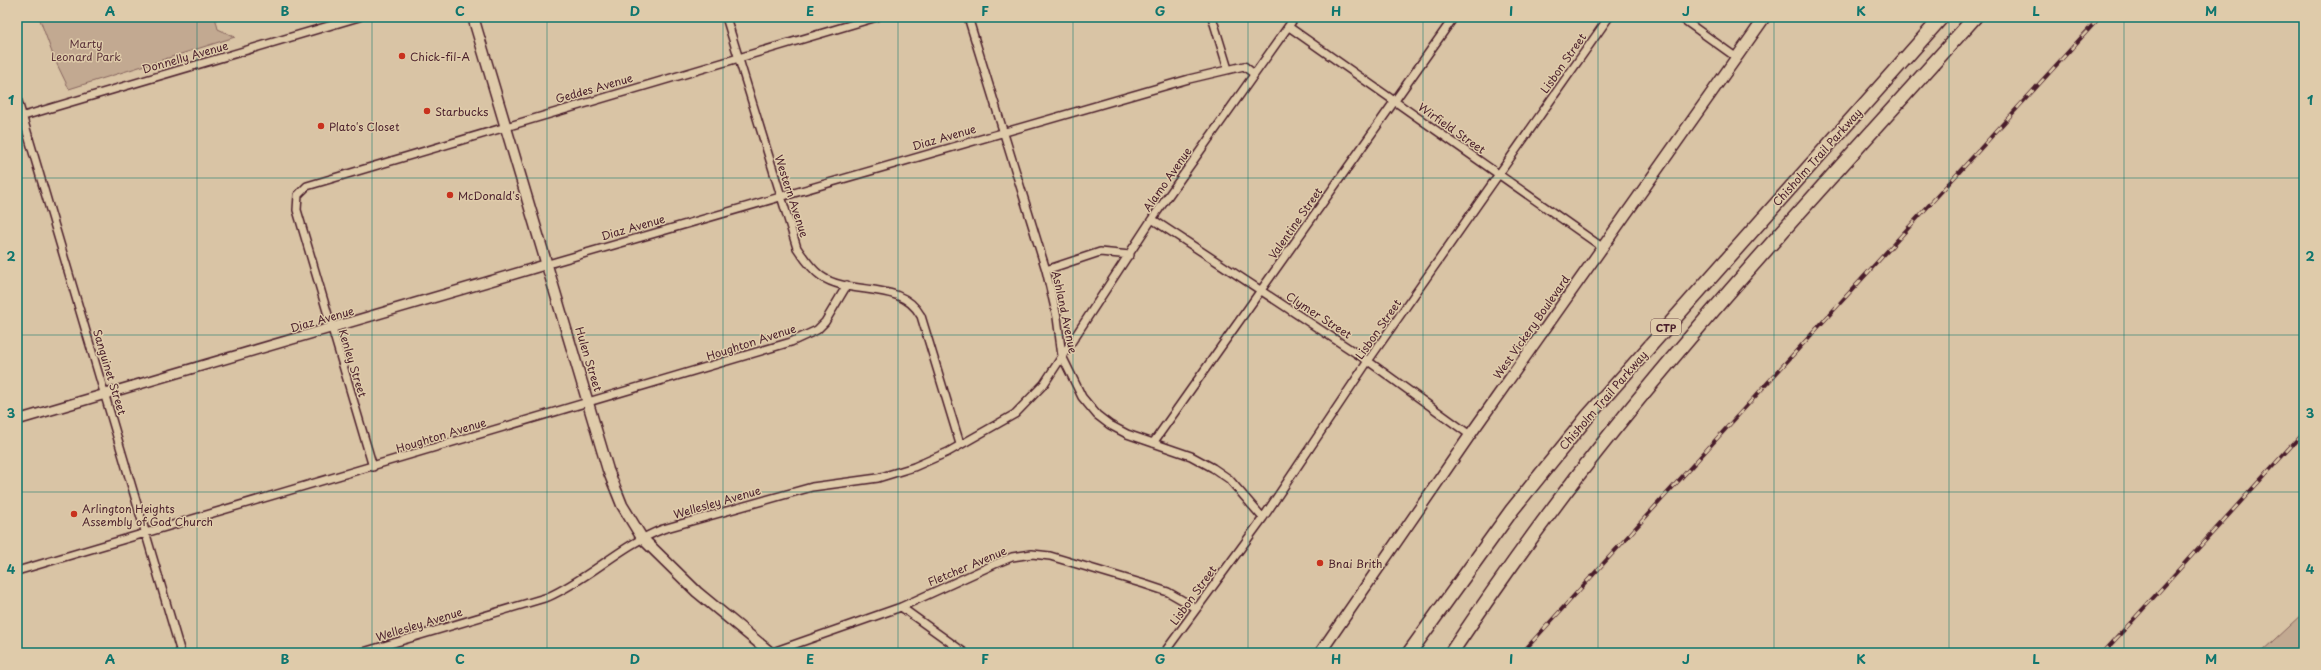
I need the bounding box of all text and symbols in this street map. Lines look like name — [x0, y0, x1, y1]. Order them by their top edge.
text: A — [105, 1, 115, 20]
text: B — [281, 1, 290, 20]
text: C — [455, 1, 465, 20]
text: D — [630, 1, 640, 20]
text: E — [806, 1, 814, 20]
text: F — [981, 1, 989, 20]
text: G — [1155, 1, 1165, 20]
text: H — [1331, 1, 1341, 20]
text: I — [1509, 1, 1513, 20]
text: J — [1682, 1, 1690, 20]
text: K — [1856, 1, 1866, 20]
text: L — [2032, 1, 2040, 20]
text: M — [2205, 1, 2217, 20]
street label: Lisbon Street — [1536, 29, 1590, 97]
park label: Marty Leonard Park — [51, 35, 121, 65]
street label: Donnelly Avenue — [140, 37, 230, 77]
place label: Chick-fil-A — [410, 48, 471, 65]
marker: Chick-fil-A — [397, 51, 407, 61]
street label: Geddes Avenue — [553, 69, 635, 107]
text: 1 — [8, 90, 14, 109]
text: 1 — [2307, 90, 2313, 109]
street label: Wirfield Street — [1415, 98, 1490, 158]
place label: Starbucks — [435, 103, 488, 120]
street label: Chisholm Trail Parkway — [1768, 104, 1866, 210]
marker: Starbucks — [422, 106, 432, 116]
place label: Plato's Closet — [329, 118, 400, 135]
street label: Diaz Avenue — [910, 120, 978, 154]
marker: Plato's Closet — [316, 121, 326, 131]
street label: Alamo Avenue — [1138, 143, 1196, 215]
street label: Western Avenue — [771, 153, 813, 239]
street label: Valentine Street — [1264, 184, 1326, 262]
place label: McDonald's — [458, 187, 520, 204]
marker: McDonald's — [445, 190, 455, 200]
street label: Diaz Avenue — [599, 210, 667, 244]
text: 2 — [6, 246, 16, 265]
text: 2 — [2305, 246, 2315, 265]
street label: Ashland Avenue — [1048, 269, 1082, 355]
street label: West Vickery Boulevard — [1489, 271, 1573, 382]
street label: Clymer Street — [1283, 287, 1356, 343]
street label: Lisbon Street — [1351, 295, 1405, 363]
street label: Diaz Avenue — [288, 302, 356, 336]
street label: Houghton Avenue — [704, 319, 798, 365]
road number: CTP — [1651, 319, 1681, 335]
street label: Hulen Street — [571, 325, 607, 394]
street label: Sanguinet Street — [89, 327, 131, 417]
street label: Kenley Street — [335, 327, 372, 400]
street label: Chisholm Trail Parkway — [1555, 347, 1651, 453]
text: 3 — [7, 403, 16, 422]
text: 3 — [2306, 403, 2315, 422]
street label: Houghton Avenue — [394, 413, 488, 457]
street label: Wellesley Avenue — [671, 481, 763, 523]
place label: Arlington Heights Assembly of God Church — [82, 500, 213, 530]
marker: Arlington Heights Assembly of God Church — [69, 509, 79, 519]
street label: Fletcher Avenue — [925, 542, 1009, 590]
place label: Bnai Brith — [1328, 555, 1382, 572]
marker: Bnai Brith — [1315, 558, 1325, 568]
text: 4 — [7, 559, 16, 578]
text: 4 — [2306, 559, 2315, 578]
street label: Lisbon Street — [1166, 561, 1221, 628]
street label: Wellesley Avenue — [374, 603, 464, 645]
text: A — [105, 649, 115, 668]
text: B — [281, 649, 290, 668]
text: C — [455, 649, 465, 668]
text: D — [630, 649, 640, 668]
text: E — [806, 649, 814, 668]
text: F — [981, 649, 989, 668]
text: G — [1155, 649, 1165, 668]
text: H — [1331, 649, 1341, 668]
text: I — [1509, 649, 1513, 668]
text: J — [1682, 649, 1690, 668]
text: K — [1856, 649, 1866, 668]
text: L — [2032, 649, 2040, 668]
text: M — [2205, 649, 2217, 668]

